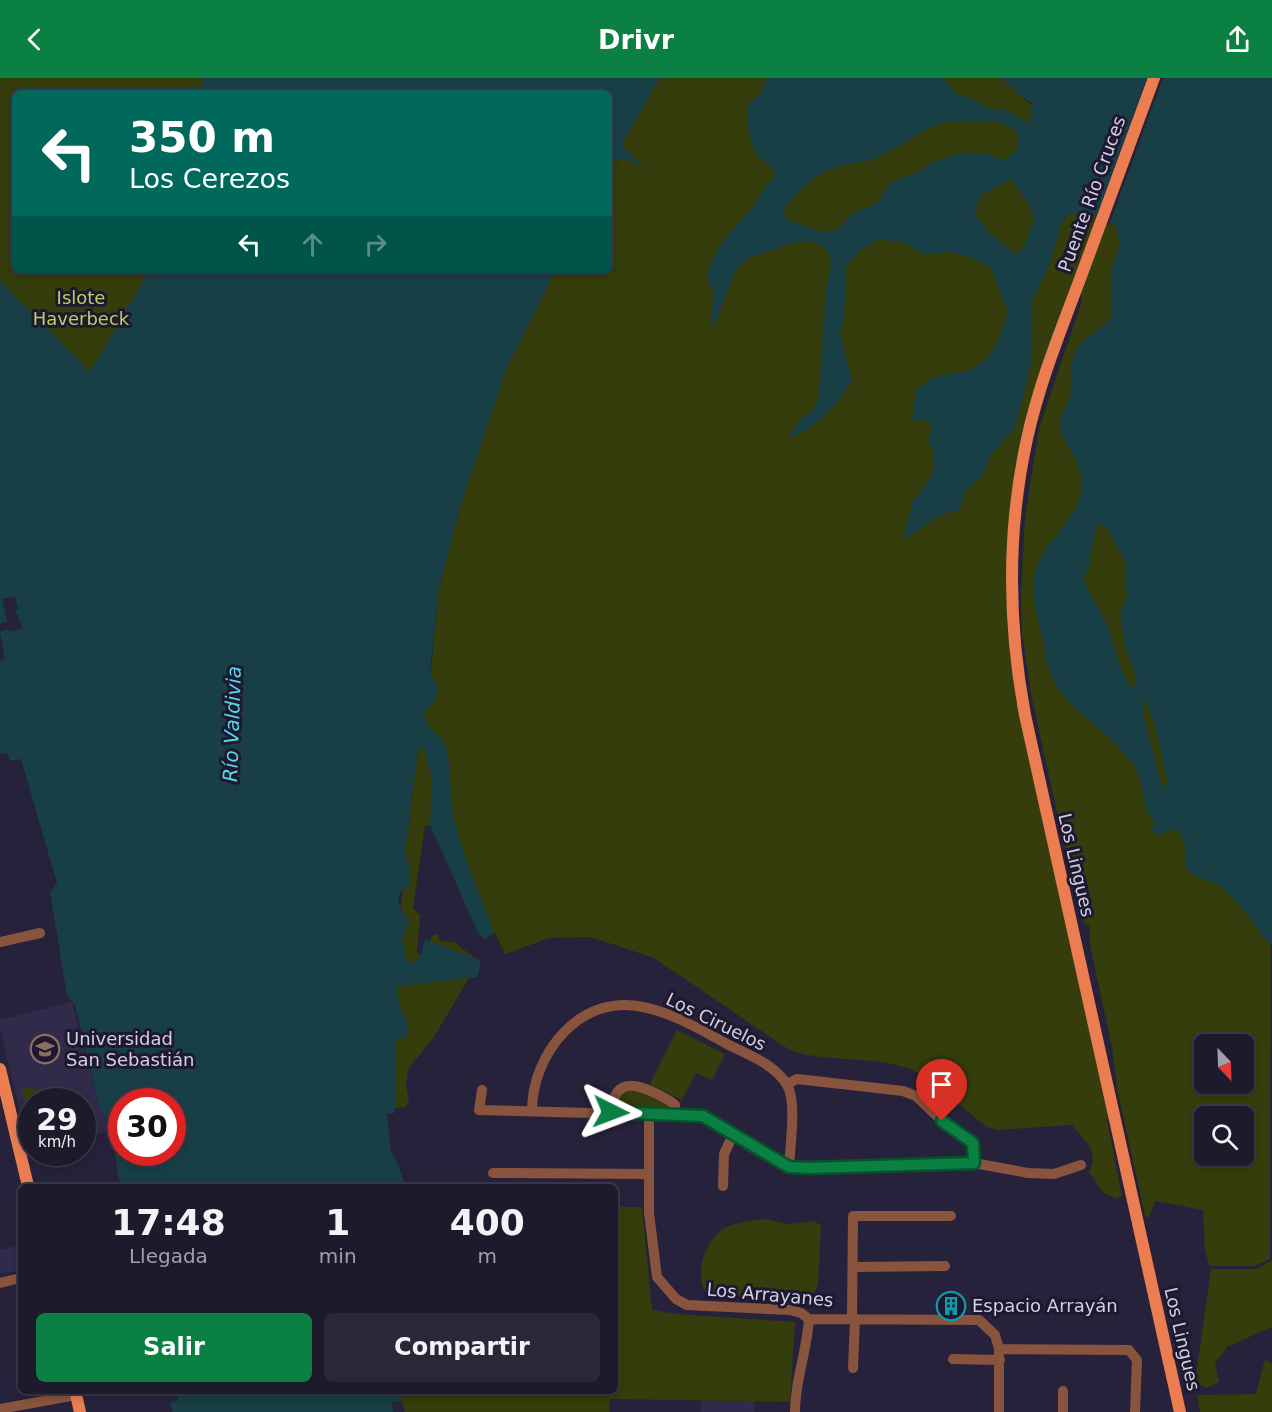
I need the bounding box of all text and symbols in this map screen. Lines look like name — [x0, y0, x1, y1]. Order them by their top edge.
icon: back — [18, 23, 51, 56]
icon: share — [1221, 23, 1254, 56]
text: Drivr — [598, 24, 674, 55]
text: 350 m — [129, 113, 275, 162]
street label: Puente Río Cruces — [1054, 113, 1129, 275]
icon: left — [30, 114, 108, 192]
text: Los Cerezos — [129, 163, 290, 194]
icon: left — [233, 228, 266, 261]
icon: ahead — [296, 228, 329, 261]
icon: right — [359, 228, 392, 261]
park label: Islote Haverbeck — [33, 287, 130, 329]
water label: Río Valdivia — [218, 666, 246, 782]
street label: Los Lingues — [1054, 811, 1099, 919]
street label: Los Ciruelos — [663, 988, 770, 1055]
place label: Universidad San Sebastián — [66, 1028, 194, 1070]
school or university icon: Universidad San Sebastián — [29, 1033, 61, 1065]
north arrow — [1194, 1034, 1254, 1094]
map controls — [1194, 1034, 1254, 1166]
pin — [916, 1059, 967, 1121]
icon: arrive — [925, 1068, 958, 1101]
position arrow — [579, 1080, 643, 1144]
speed limit sign: 30 — [108, 1088, 186, 1166]
text: 29 — [36, 1102, 78, 1137]
button: search — [1194, 1106, 1254, 1166]
text: km/h — [38, 1133, 76, 1151]
text: 17:48 — [111, 1202, 226, 1243]
text: 1 — [325, 1202, 350, 1243]
text: 400 — [450, 1202, 525, 1243]
text: Llegada — [129, 1244, 208, 1268]
text: min — [319, 1244, 357, 1268]
text: m — [478, 1244, 497, 1268]
street label: Los Arrayanes — [706, 1278, 834, 1311]
street label: Los Lingues — [1160, 1285, 1205, 1393]
building icon: Espacio Arrayán — [935, 1290, 967, 1322]
place label: Espacio Arrayán — [972, 1295, 1118, 1316]
button: Salir — [36, 1313, 312, 1382]
button: Compartir — [324, 1313, 600, 1382]

